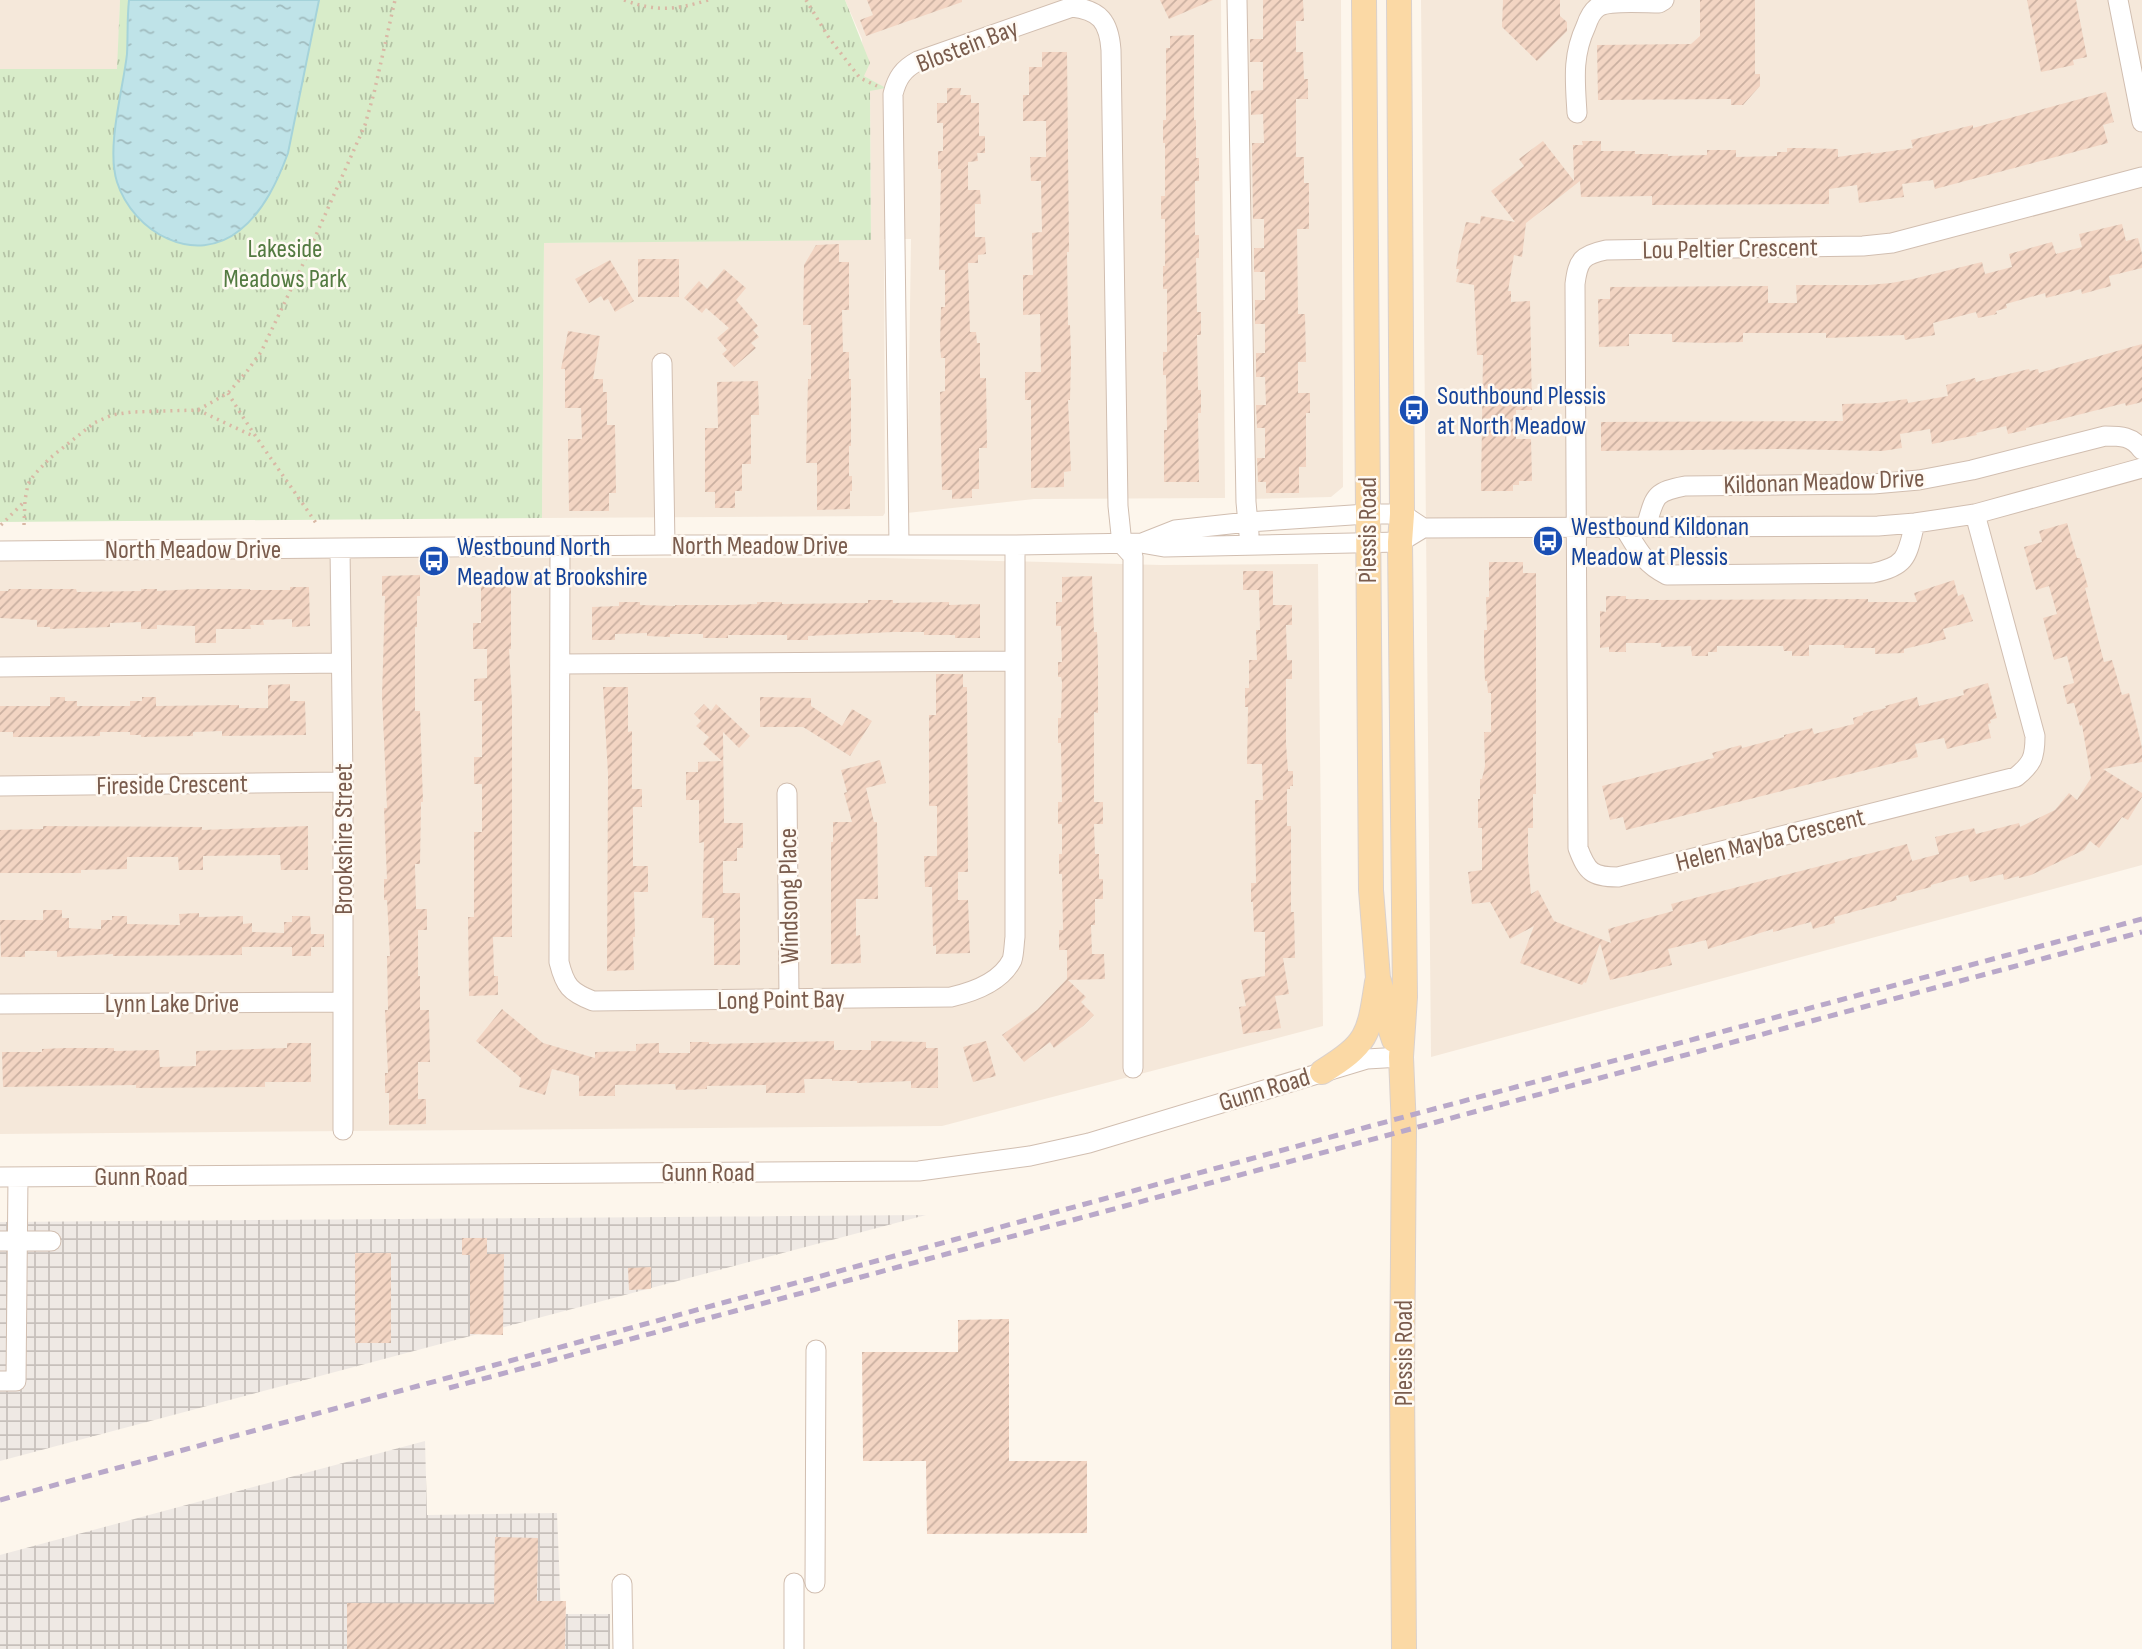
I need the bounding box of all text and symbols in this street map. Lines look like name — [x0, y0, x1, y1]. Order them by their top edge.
street label: Blostein Bay — [912, 13, 1023, 80]
street label: Lou Peltier Crescent — [1642, 232, 1818, 267]
park label: Lakeside Meadows Park — [223, 234, 347, 295]
place label: Southbound Plessis at North Meadow — [1437, 381, 1606, 442]
bus stop icon: Southbound Plessis at North Meadow — [1397, 393, 1431, 427]
street label: Kildonan Meadow Drive — [1723, 463, 1925, 501]
street label: Plessis Road — [1353, 477, 1384, 583]
place label: Westbound Kildonan Meadow at Plessis — [1571, 512, 1749, 573]
bus stop icon: Westbound Kildonan Meadow at Plessis — [1531, 524, 1565, 558]
street label: North Meadow Drive — [672, 531, 848, 562]
place label: Westbound North Meadow at Brookshire — [457, 532, 648, 593]
street label: North Meadow Drive — [105, 535, 281, 566]
bus stop icon: Westbound North Meadow at Brookshire — [417, 544, 451, 578]
street label: Brookshire Street — [329, 763, 360, 915]
street label: Fireside Crescent — [96, 769, 248, 802]
street label: Helen Mayba Crescent — [1673, 802, 1868, 879]
street label: Windsong Place — [773, 828, 806, 964]
street label: Long Point Bay — [717, 984, 845, 1017]
street label: Lynn Lake Drive — [105, 989, 239, 1020]
street label: Gunn Road — [1215, 1062, 1314, 1119]
street label: Gunn Road — [661, 1158, 755, 1189]
street label: Gunn Road — [94, 1162, 188, 1193]
street label: Plessis Road — [1389, 1300, 1420, 1406]

